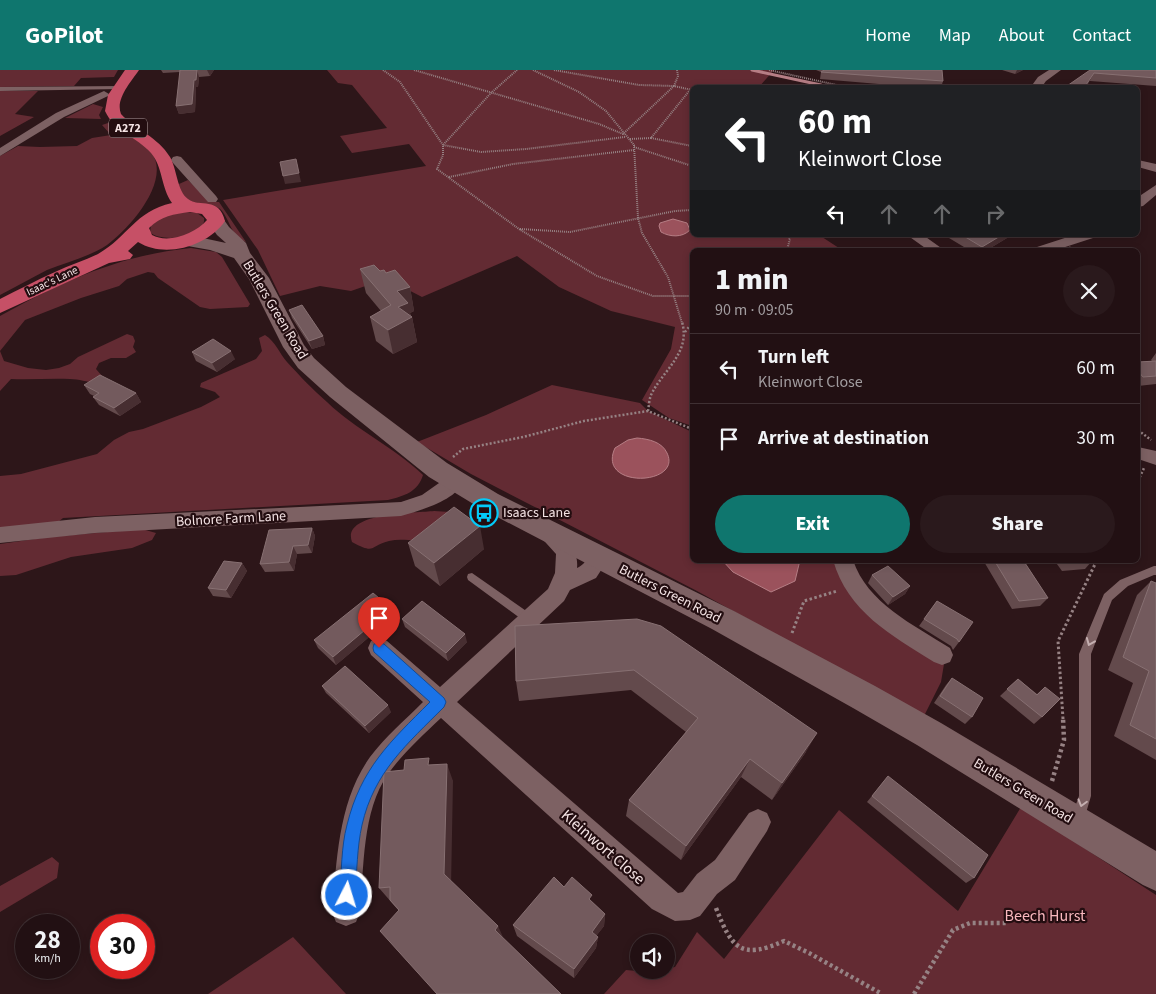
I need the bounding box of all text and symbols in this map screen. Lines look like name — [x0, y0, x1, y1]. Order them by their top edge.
text: GoPilot — [25, 18, 103, 53]
text: Home — [865, 23, 911, 48]
text: Map — [939, 23, 971, 48]
text: About — [999, 23, 1044, 48]
text: Contact — [1072, 23, 1131, 48]
text: 60 m — [798, 97, 872, 147]
icon: left — [715, 105, 780, 170]
road number: A272 — [109, 118, 147, 138]
text: Kleinwort Close — [798, 143, 942, 175]
icon: left — [822, 200, 850, 228]
icon: ahead — [875, 200, 903, 228]
icon: ahead — [928, 200, 956, 228]
icon: right — [981, 200, 1009, 228]
street label: Butlers Green Road — [238, 257, 312, 363]
text: 1 min — [715, 258, 789, 301]
street label: Isaac's Lane — [24, 262, 81, 299]
button: close — [1063, 265, 1115, 317]
text: 90 m · 09:05 — [715, 299, 794, 321]
text: Turn left — [758, 344, 829, 371]
icon: left — [715, 355, 743, 383]
text: 60 m — [1077, 355, 1115, 382]
text: Kleinwort Close — [758, 371, 863, 393]
icon: arrive — [715, 425, 743, 453]
text: Arrive at destination — [758, 425, 929, 452]
text: 30 m — [1077, 425, 1115, 452]
button: Exit — [715, 495, 910, 553]
button: Share — [920, 495, 1115, 553]
bus stop icon: Isaacs Lane — [469, 498, 499, 528]
place label: Isaacs Lane — [503, 503, 570, 523]
street label: Bolnore Farm Lane — [175, 506, 287, 532]
street label: Butlers Green Road — [615, 560, 725, 628]
pin — [358, 597, 400, 648]
icon: arrive — [365, 604, 393, 632]
one-way arrow — [1086, 637, 1096, 646]
street label: Butlers Green Road — [970, 754, 1076, 828]
one-way arrow — [1078, 799, 1088, 807]
street label: Kleinwort Close — [556, 804, 650, 890]
position arrow — [320, 868, 372, 920]
park label: Beech Hurst — [1005, 905, 1086, 927]
speed limit sign: 30 — [90, 914, 155, 979]
text: 28 — [34, 922, 61, 958]
map controls — [630, 934, 675, 979]
button: sound — [630, 934, 675, 979]
text: km/h — [34, 950, 61, 967]

